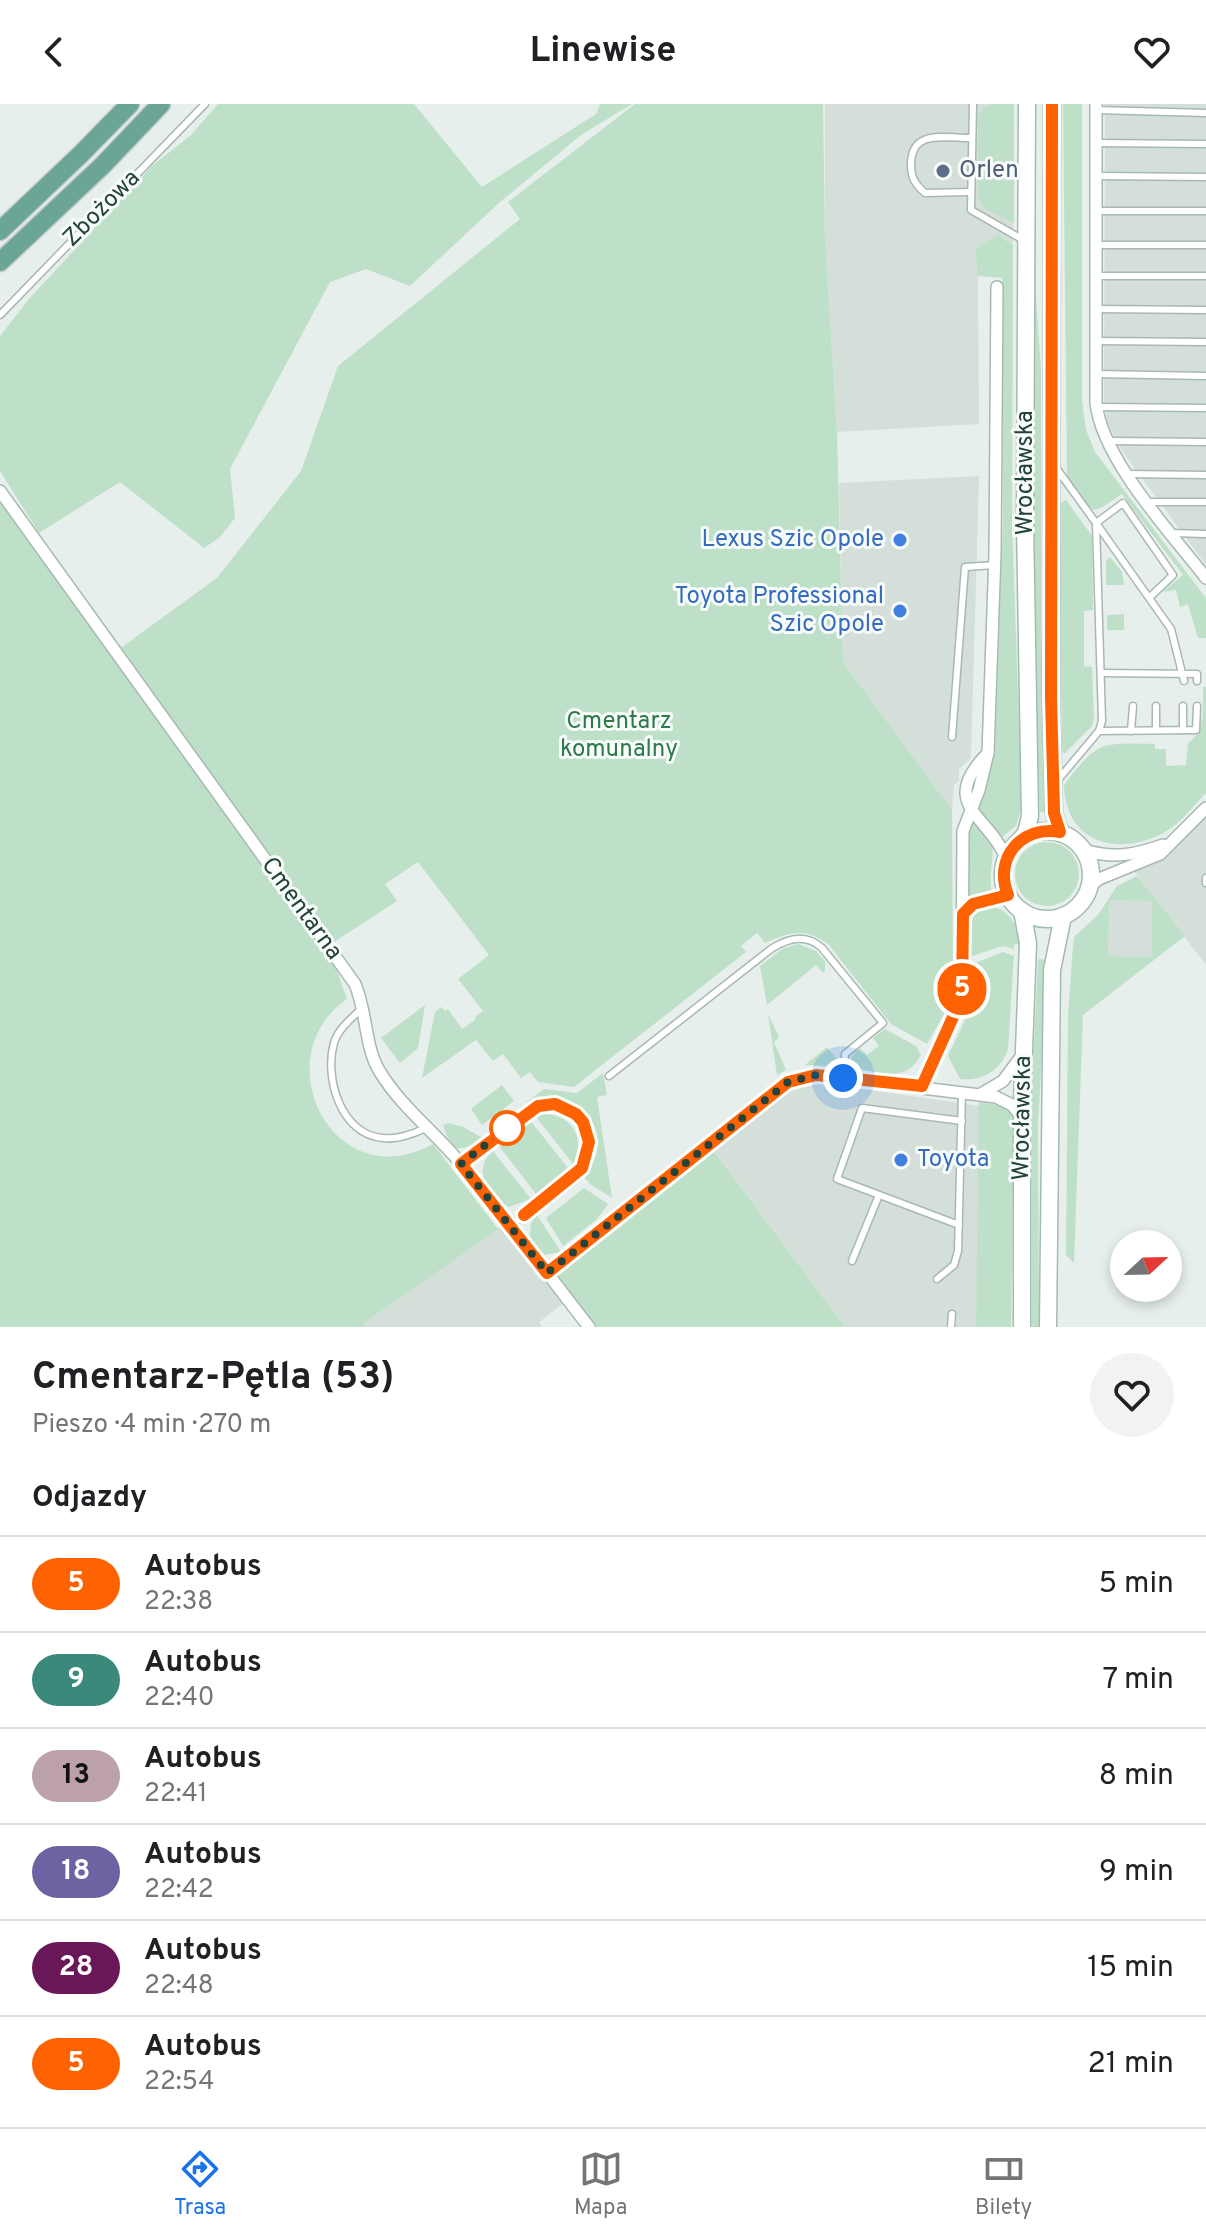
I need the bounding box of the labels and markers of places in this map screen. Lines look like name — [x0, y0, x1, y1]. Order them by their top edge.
place label: Orlen — [959, 156, 1019, 186]
marker: Orlen — [934, 162, 952, 180]
place label: Lexus Szic Opole — [702, 525, 884, 555]
marker: Lexus Szic Opole — [891, 531, 909, 549]
place label: Toyota Professional Szic Opole — [675, 582, 884, 640]
marker: Toyota Professional Szic Opole — [891, 602, 909, 620]
unlabelled marker — [490, 1111, 524, 1145]
place label: Toyota — [917, 1145, 989, 1175]
marker: Toyota — [892, 1151, 910, 1169]

